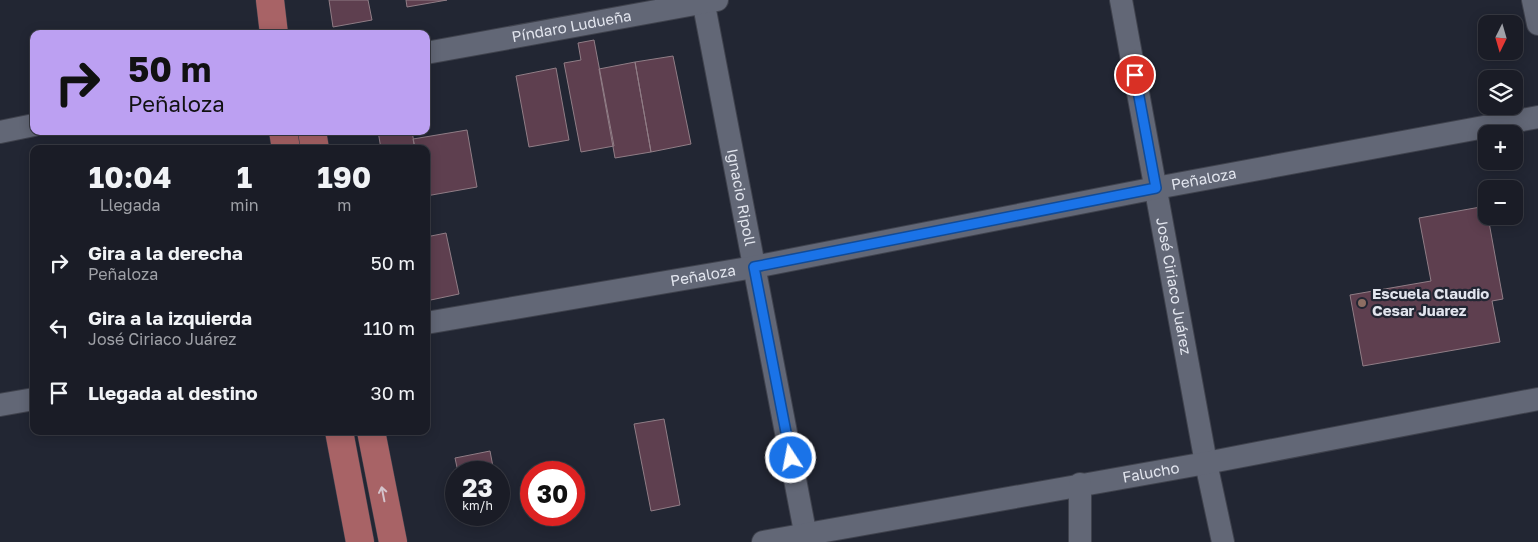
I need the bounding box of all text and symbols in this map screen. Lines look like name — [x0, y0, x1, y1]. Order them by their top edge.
street label: Píndaro Ludueña — [510, 6, 633, 45]
north arrow — [1478, 15, 1522, 60]
map controls — [1478, 15, 1523, 225]
text: 50 m — [128, 48, 211, 90]
icon: right — [45, 50, 110, 115]
pin — [1114, 54, 1156, 96]
icon: arrive — [1121, 61, 1149, 89]
button: layers — [1478, 70, 1523, 115]
text: Peñaloza — [128, 90, 225, 117]
button: + — [1478, 125, 1523, 170]
street label: Ignacio Ripoll — [724, 147, 760, 248]
text: 10:04 — [89, 159, 172, 195]
text: 1 — [237, 159, 252, 195]
text: 190 — [317, 159, 371, 195]
street label: Peñaloza — [1170, 163, 1238, 193]
button: − — [1478, 180, 1523, 225]
text: Llegada — [100, 195, 161, 215]
text: min — [230, 195, 259, 215]
text: m — [337, 195, 351, 215]
street label: José Ciriaco Juárez — [1153, 216, 1196, 357]
text: Gira a la derecha — [88, 241, 243, 264]
icon: right — [45, 249, 73, 277]
text: 50 m — [371, 251, 415, 274]
street label: Peñaloza — [669, 260, 737, 289]
text: Peñaloza — [88, 264, 158, 284]
place label: Escuela Claudio Cesar Juarez — [1372, 284, 1489, 319]
marker: Escuela Claudio Cesar Juarez — [1356, 297, 1368, 309]
text: Gira a la izquierda — [88, 306, 252, 329]
icon: left — [45, 314, 73, 342]
text: 110 m — [363, 316, 415, 339]
text: José Ciriaco Juárez — [88, 329, 236, 349]
icon: arrive — [45, 379, 73, 407]
text: Llegada al destino — [88, 381, 258, 404]
text: 30 m — [371, 381, 415, 404]
position arrow — [764, 431, 816, 483]
street label: Falucho — [1121, 458, 1181, 486]
speed limit sign: 30 — [520, 461, 585, 526]
text: 23 — [462, 472, 493, 503]
one-way arrow — [378, 487, 388, 503]
text: km/h — [462, 498, 493, 513]

